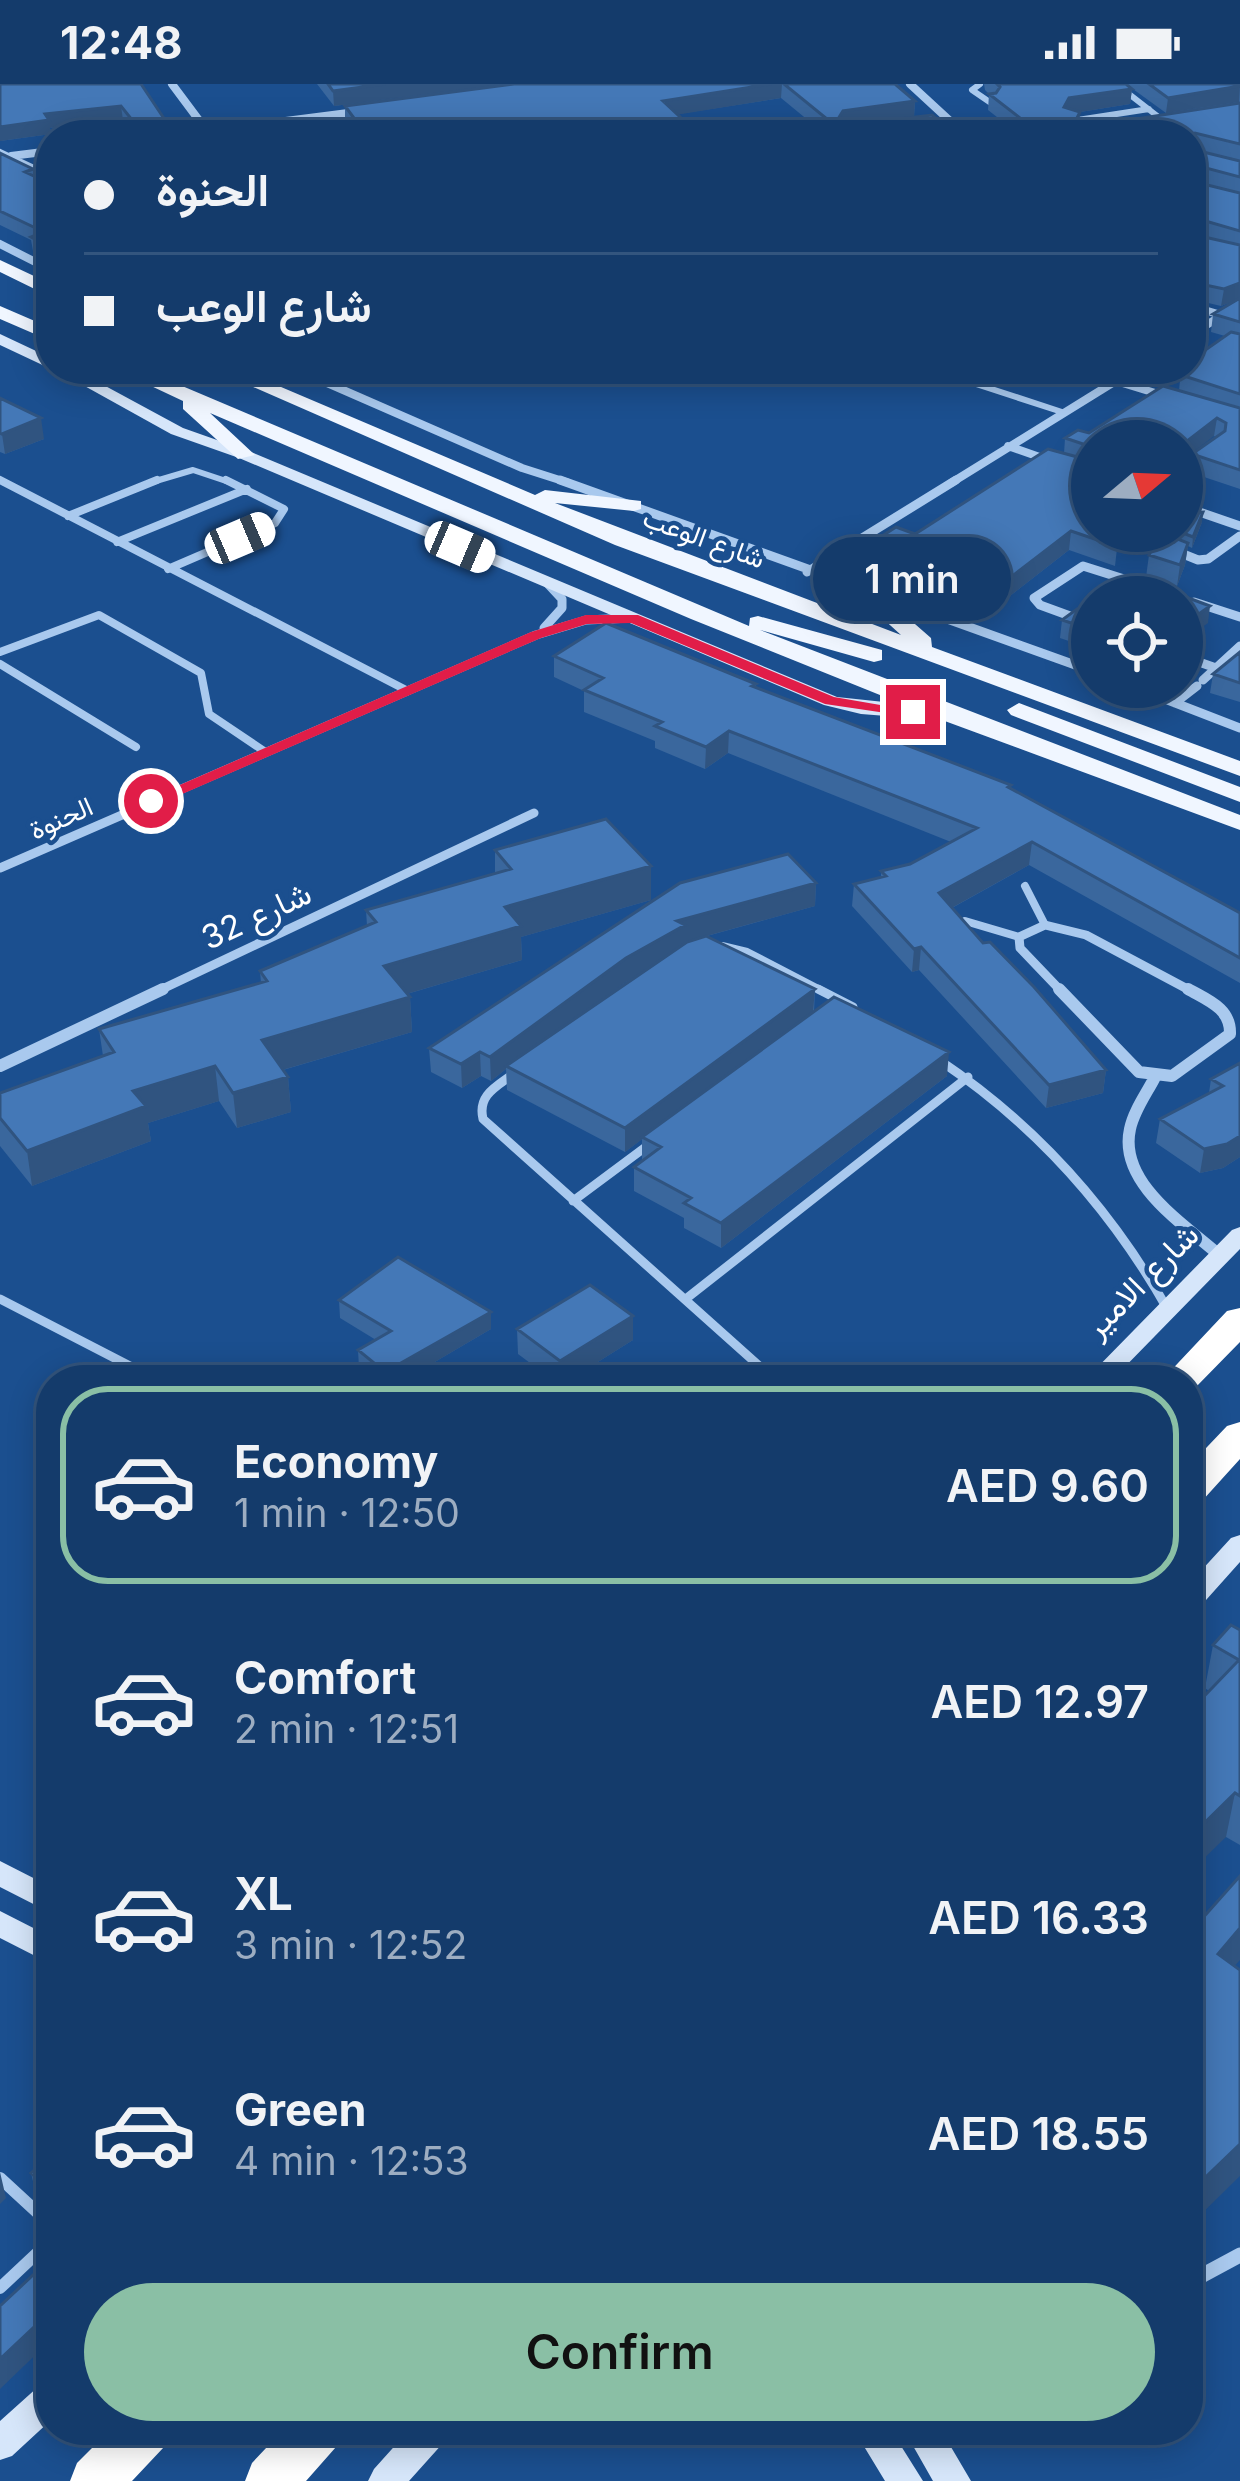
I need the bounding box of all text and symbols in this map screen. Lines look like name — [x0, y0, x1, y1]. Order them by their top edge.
text: 12:48 — [60, 15, 183, 70]
text: الحنوة — [156, 162, 269, 217]
text: شارع الوعب — [156, 278, 372, 333]
north arrow — [1071, 420, 1203, 552]
map controls — [1071, 420, 1203, 708]
street label: شارع الوعب — [638, 501, 769, 577]
car — [200, 507, 280, 569]
car — [420, 516, 500, 578]
callout: 1 min — [814, 538, 1012, 622]
text: 1 min — [864, 555, 960, 602]
button: locate — [1071, 576, 1203, 708]
route end — [886, 685, 940, 739]
route start — [124, 774, 178, 828]
street label: الحنوة — [24, 789, 98, 847]
street label: شارع 32 — [195, 872, 318, 960]
street label: شارع الامير — [1075, 1214, 1209, 1348]
icon: car — [90, 1431, 198, 1539]
text: Economy — [234, 1434, 438, 1489]
text: AED 9.60 — [946, 1458, 1149, 1513]
text: 1 min · 12:50 — [234, 1489, 460, 1536]
icon: car — [90, 1647, 198, 1755]
text: Comfort — [234, 1650, 416, 1705]
text: AED 12.97 — [930, 1674, 1149, 1729]
text: 2 min · 12:51 — [234, 1705, 459, 1752]
icon: car — [90, 1863, 198, 1971]
text: XL — [234, 1866, 293, 1921]
text: AED 16.33 — [928, 1890, 1149, 1945]
text: 3 min · 12:52 — [234, 1921, 467, 1968]
icon: car — [90, 2079, 198, 2187]
text: Green — [234, 2082, 367, 2137]
text: AED 18.55 — [928, 2106, 1149, 2161]
text: 4 min · 12:53 — [234, 2137, 469, 2184]
button: Confirm — [84, 2283, 1155, 2421]

